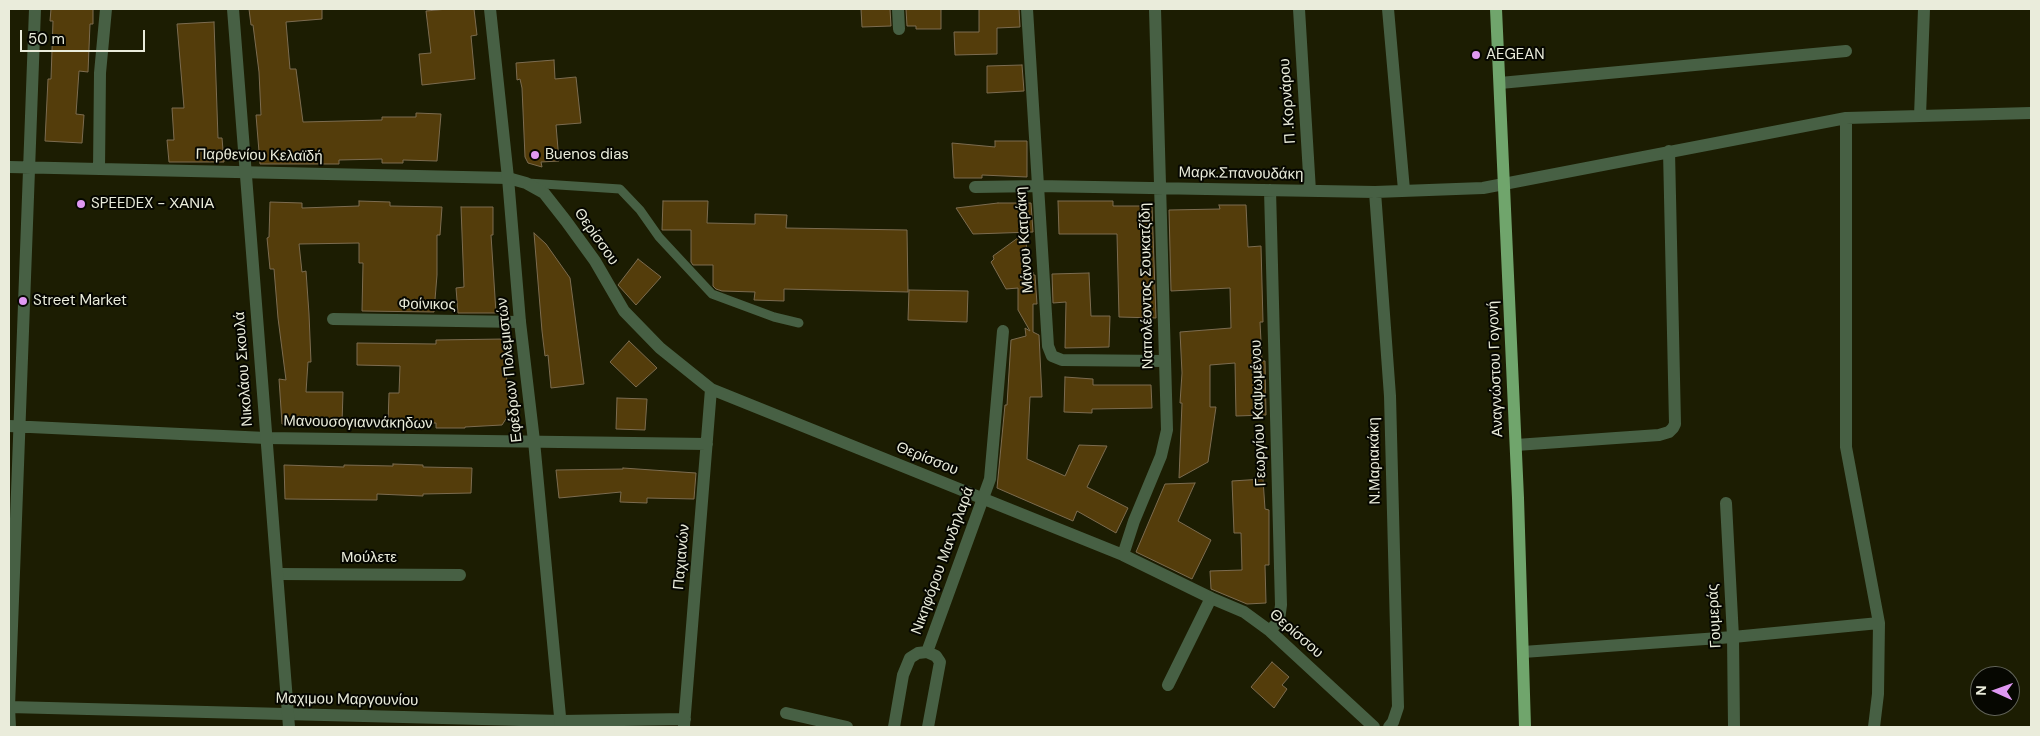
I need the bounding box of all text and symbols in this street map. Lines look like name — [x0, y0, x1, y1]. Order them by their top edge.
scale bar — [22, 20, 148, 52]
text: 50 m — [28, 29, 65, 49]
place label: AEGEAN — [1486, 46, 1545, 64]
marker: AEGEAN — [1470, 49, 1482, 61]
street label: Π .Κορνάρου — [1276, 58, 1300, 144]
street label: Παρθενίου Κελαϊδή — [195, 146, 323, 166]
place label: Buenos dias — [545, 146, 629, 164]
marker: Buenos dias — [529, 149, 541, 161]
street label: Μαρκ.Σπανουδάκη — [1178, 164, 1304, 184]
street label: Μάνου Κατράκη — [1012, 186, 1038, 294]
place label: SPEEDEX - ΧΑΝΙΑ — [91, 195, 214, 213]
marker: SPEEDEX - ΧΑΝΙΑ — [75, 198, 87, 210]
street label: Ναπολέοντος Σουκατζίδη — [1137, 202, 1157, 370]
street label: Θερίσσου — [570, 205, 622, 269]
place label: Street Market — [33, 292, 127, 310]
marker: Street Market — [17, 295, 29, 307]
street label: Φοίνικος — [398, 296, 456, 314]
street label: Εφέδρων Πολεμιστών — [493, 297, 527, 443]
street label: Αναγνώστου Γογονή — [1485, 301, 1507, 437]
street label: Νικολάου Σκουλά — [231, 311, 257, 427]
street label: Γεωργίου Καψωμένου — [1247, 339, 1271, 487]
street label: Μανουσογιαννάκηδων — [283, 413, 433, 433]
street label: Ν.Μαριακάκη — [1365, 417, 1385, 505]
street label: Θερίσσου — [893, 438, 961, 480]
street label: Νικηφόρου Μανδηλαρά — [908, 485, 978, 637]
street label: Παχιανών — [670, 523, 694, 591]
street label: Μούλετε — [341, 549, 397, 567]
street label: Γουμεράς — [1704, 583, 1726, 649]
street label: Θερίσσου — [1265, 606, 1327, 662]
north arrow — [1970, 666, 2020, 716]
text: N — [1972, 685, 1990, 696]
street label: Μαχιμου Mαργουνίου — [275, 690, 419, 710]

